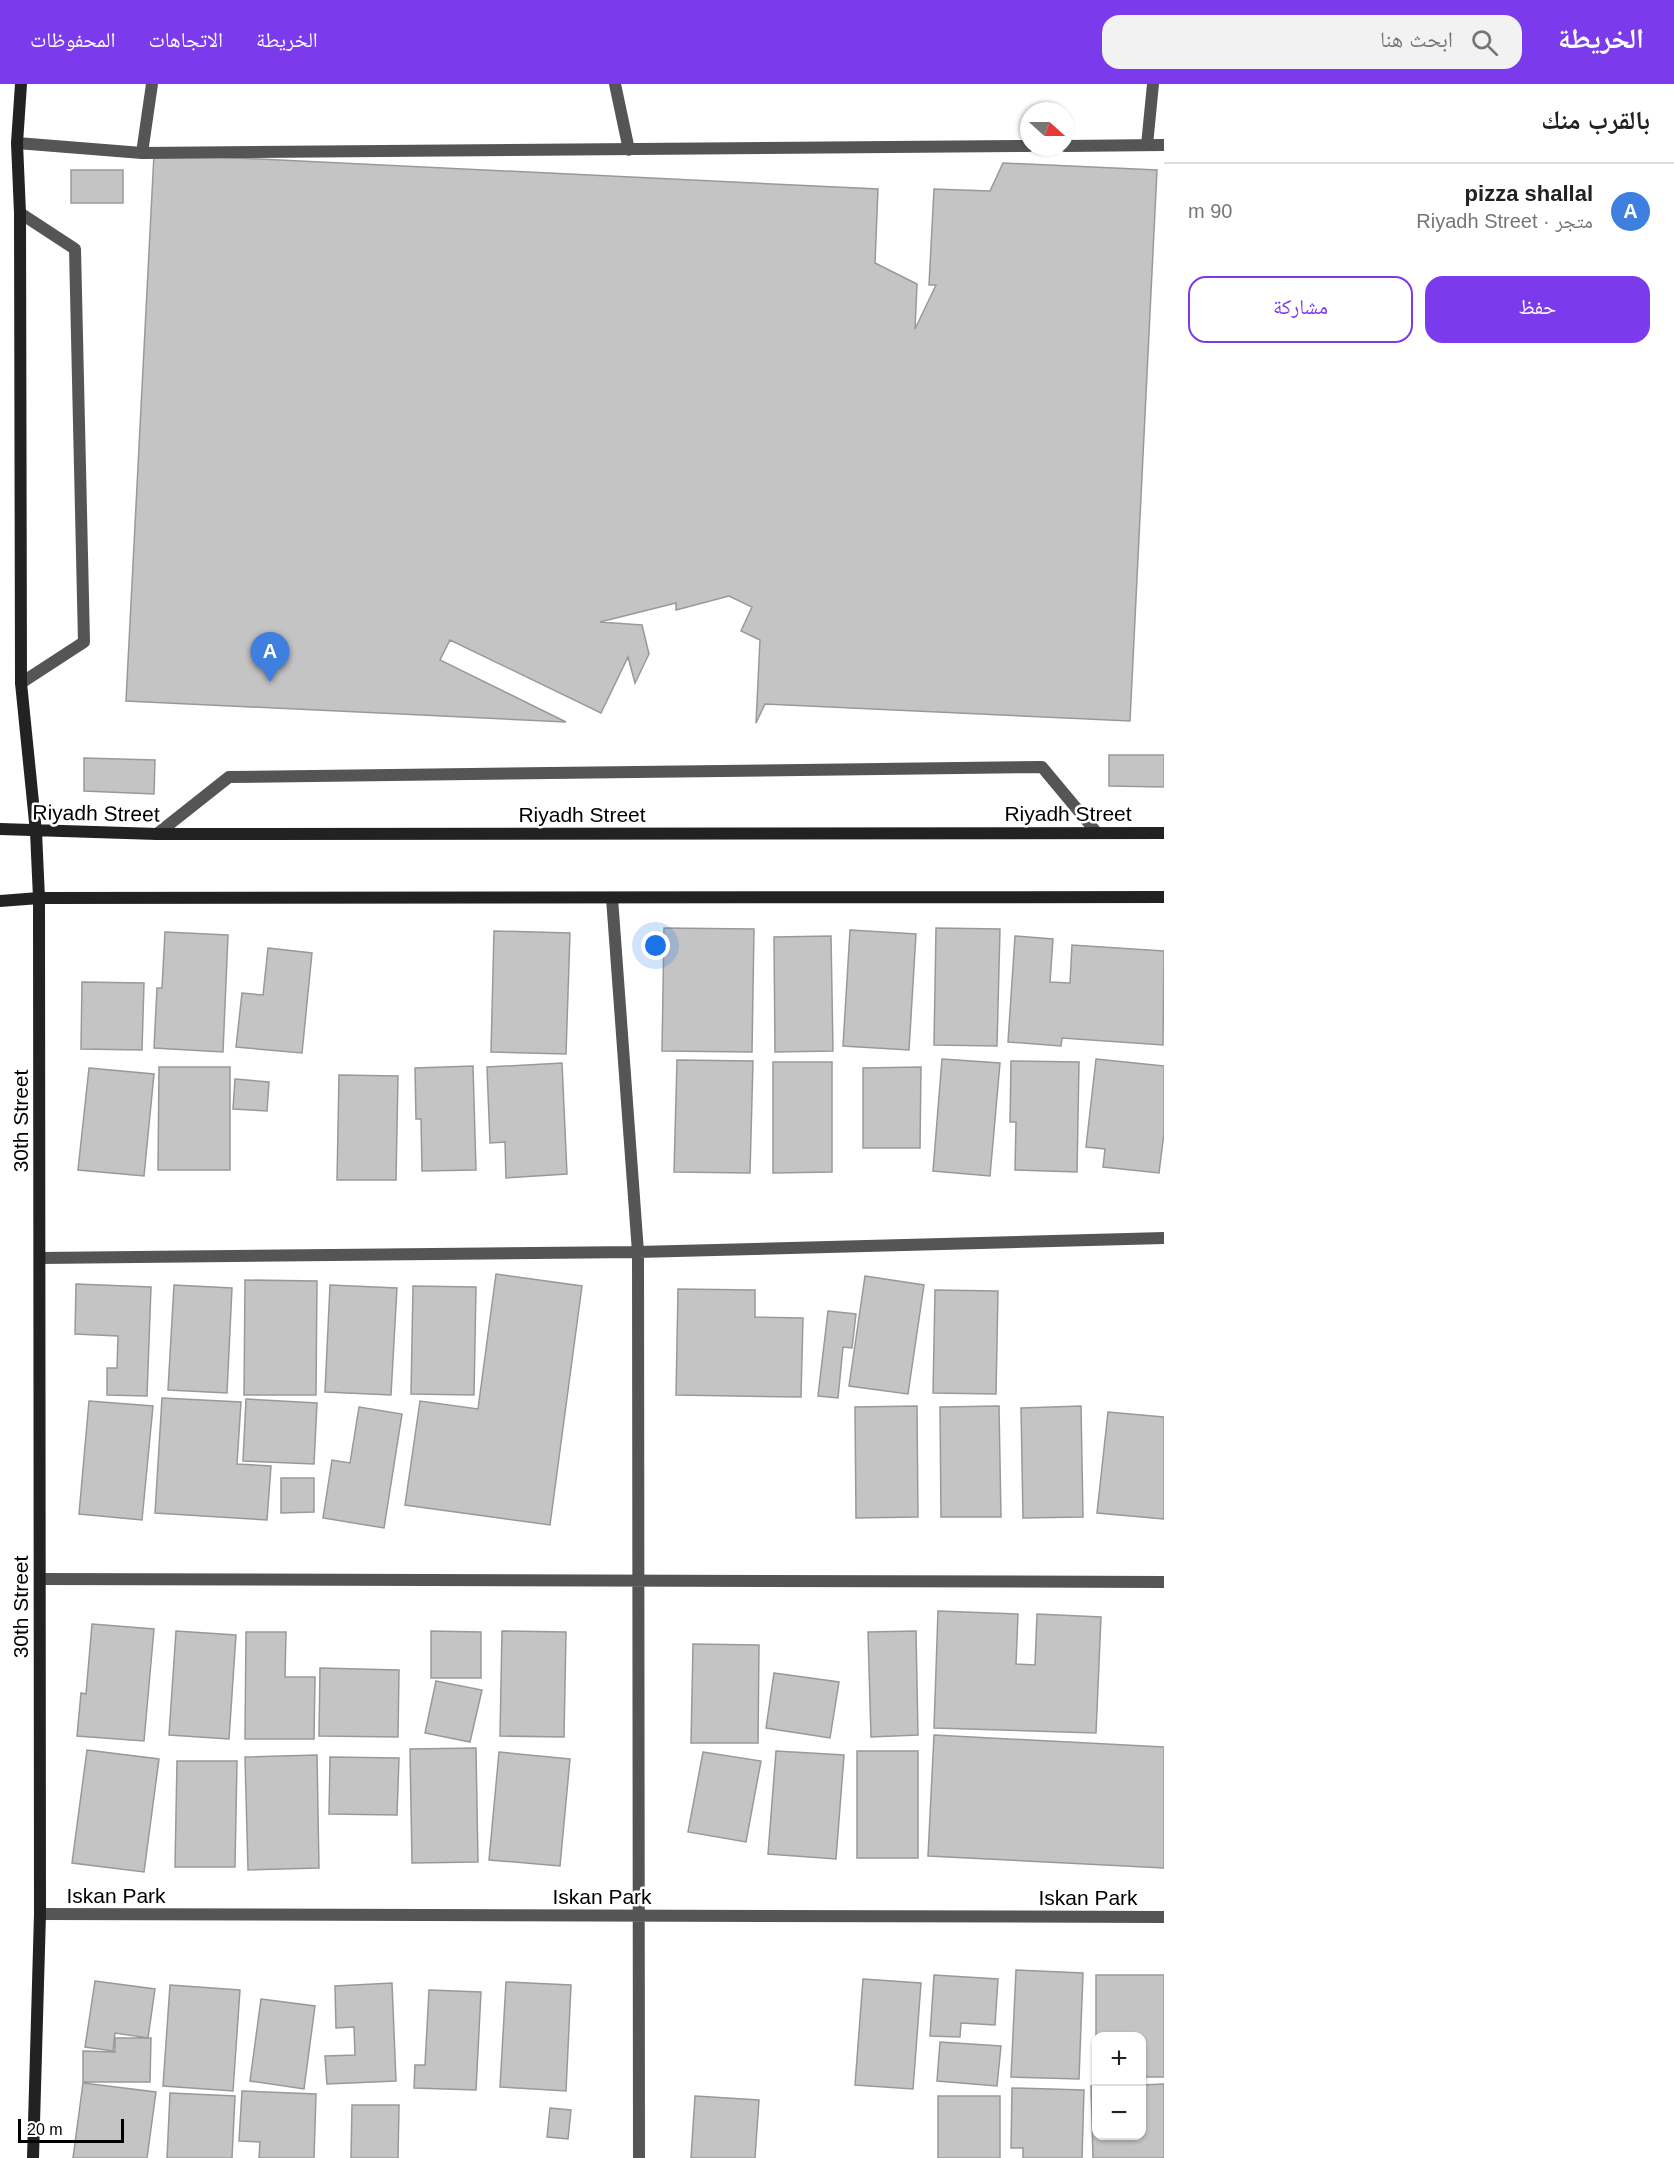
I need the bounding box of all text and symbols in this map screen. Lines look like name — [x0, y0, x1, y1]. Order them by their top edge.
search box — [1102, 15, 1522, 69]
text: الخريطة — [1558, 23, 1644, 54]
icon: search — [1468, 26, 1501, 59]
text: ابحث هنا — [1380, 27, 1453, 52]
text: المحفوظات — [30, 28, 115, 51]
text: الاتجاهات — [148, 28, 223, 51]
text: الخريطة — [256, 28, 318, 51]
north arrow — [1020, 102, 1074, 156]
text: بالقرب منك — [1541, 105, 1650, 135]
text: pizza shallal — [1465, 181, 1593, 206]
text: 90 m — [1188, 200, 1232, 222]
text: A — [1623, 200, 1638, 222]
text: متجر · Riyadh Street — [1416, 210, 1593, 232]
button: مشاركة — [1188, 276, 1413, 343]
button: حفظ — [1425, 276, 1650, 343]
pin: A — [250, 632, 290, 682]
street label: Riyadh Street — [32, 800, 160, 826]
street label: Riyadh Street — [1004, 802, 1132, 825]
street label: Riyadh Street — [518, 803, 646, 826]
your location — [641, 931, 670, 960]
street label: 30th Street — [9, 1069, 32, 1172]
street label: 30th Street — [9, 1555, 32, 1658]
street label: Iskan Park — [66, 1884, 166, 1907]
street label: Iskan Park — [552, 1885, 652, 1908]
street label: Iskan Park — [1038, 1886, 1138, 1909]
map controls — [1092, 2032, 1146, 2140]
button: + — [1092, 2032, 1146, 2086]
button: − — [1092, 2086, 1146, 2140]
scale bar — [18, 2116, 124, 2144]
text: 20 m — [27, 2121, 63, 2138]

